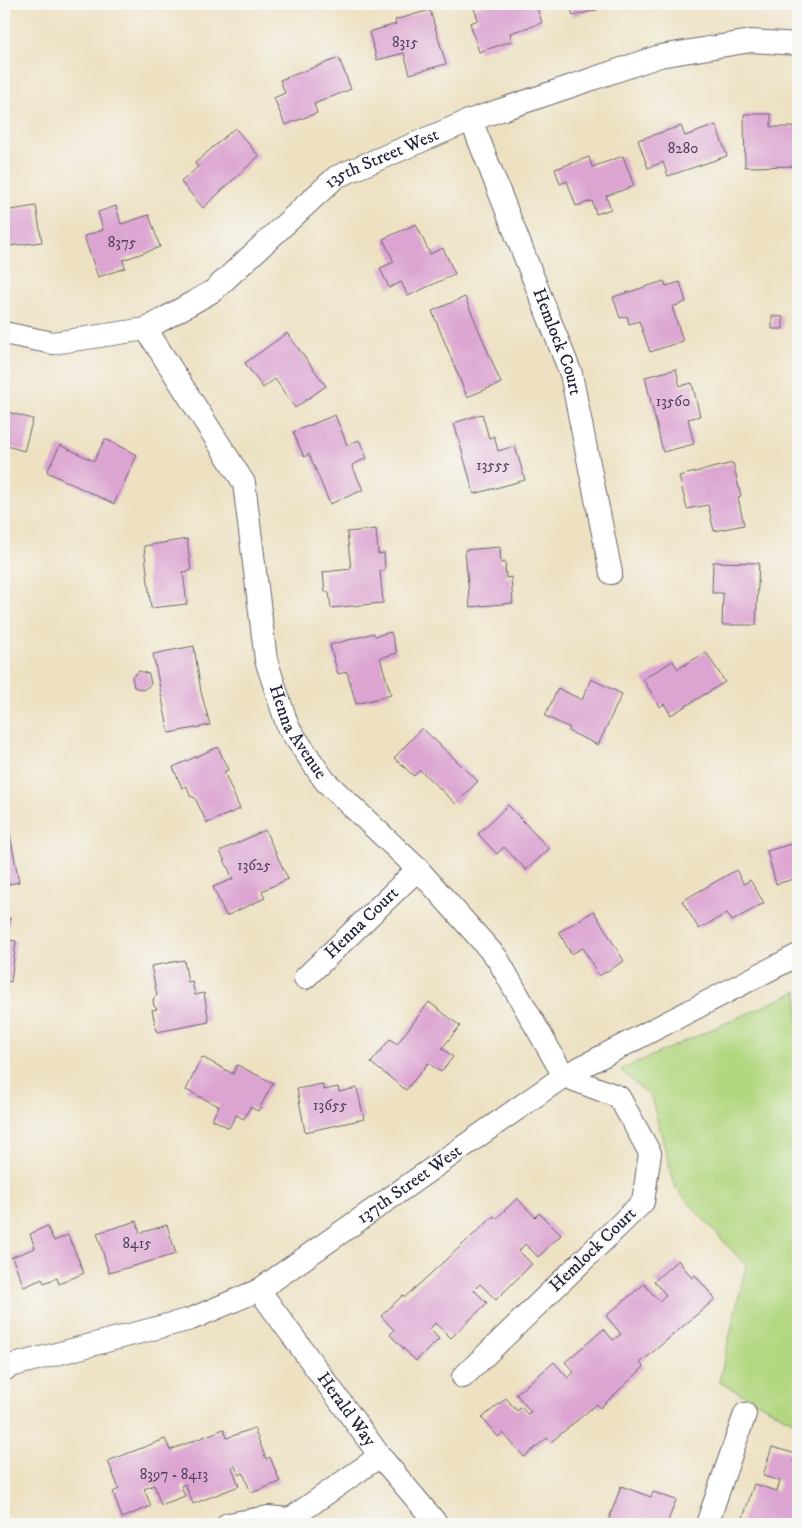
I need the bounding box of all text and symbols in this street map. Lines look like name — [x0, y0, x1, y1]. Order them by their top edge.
house number: 8315 — [392, 33, 419, 52]
street label: 135th Street West — [320, 124, 442, 193]
house number: 8280 — [668, 139, 698, 158]
house number: 8375 — [108, 233, 137, 252]
street label: Hemlock Court — [527, 285, 586, 397]
house number: 13560 — [656, 392, 690, 411]
house number: 13555 — [476, 456, 510, 475]
street label: Henna Avenue — [264, 682, 331, 783]
house number: 13625 — [237, 856, 271, 875]
street label: Henna Court — [320, 882, 404, 964]
house number: 13655 — [313, 1096, 347, 1115]
street label: 137th Street West — [353, 1140, 466, 1229]
street label: Hemlock Court — [545, 1203, 641, 1297]
house number: 8415 — [122, 1234, 152, 1253]
street label: Herald Way — [312, 1368, 381, 1451]
house number: 8397 - 8413 — [140, 1465, 208, 1484]

